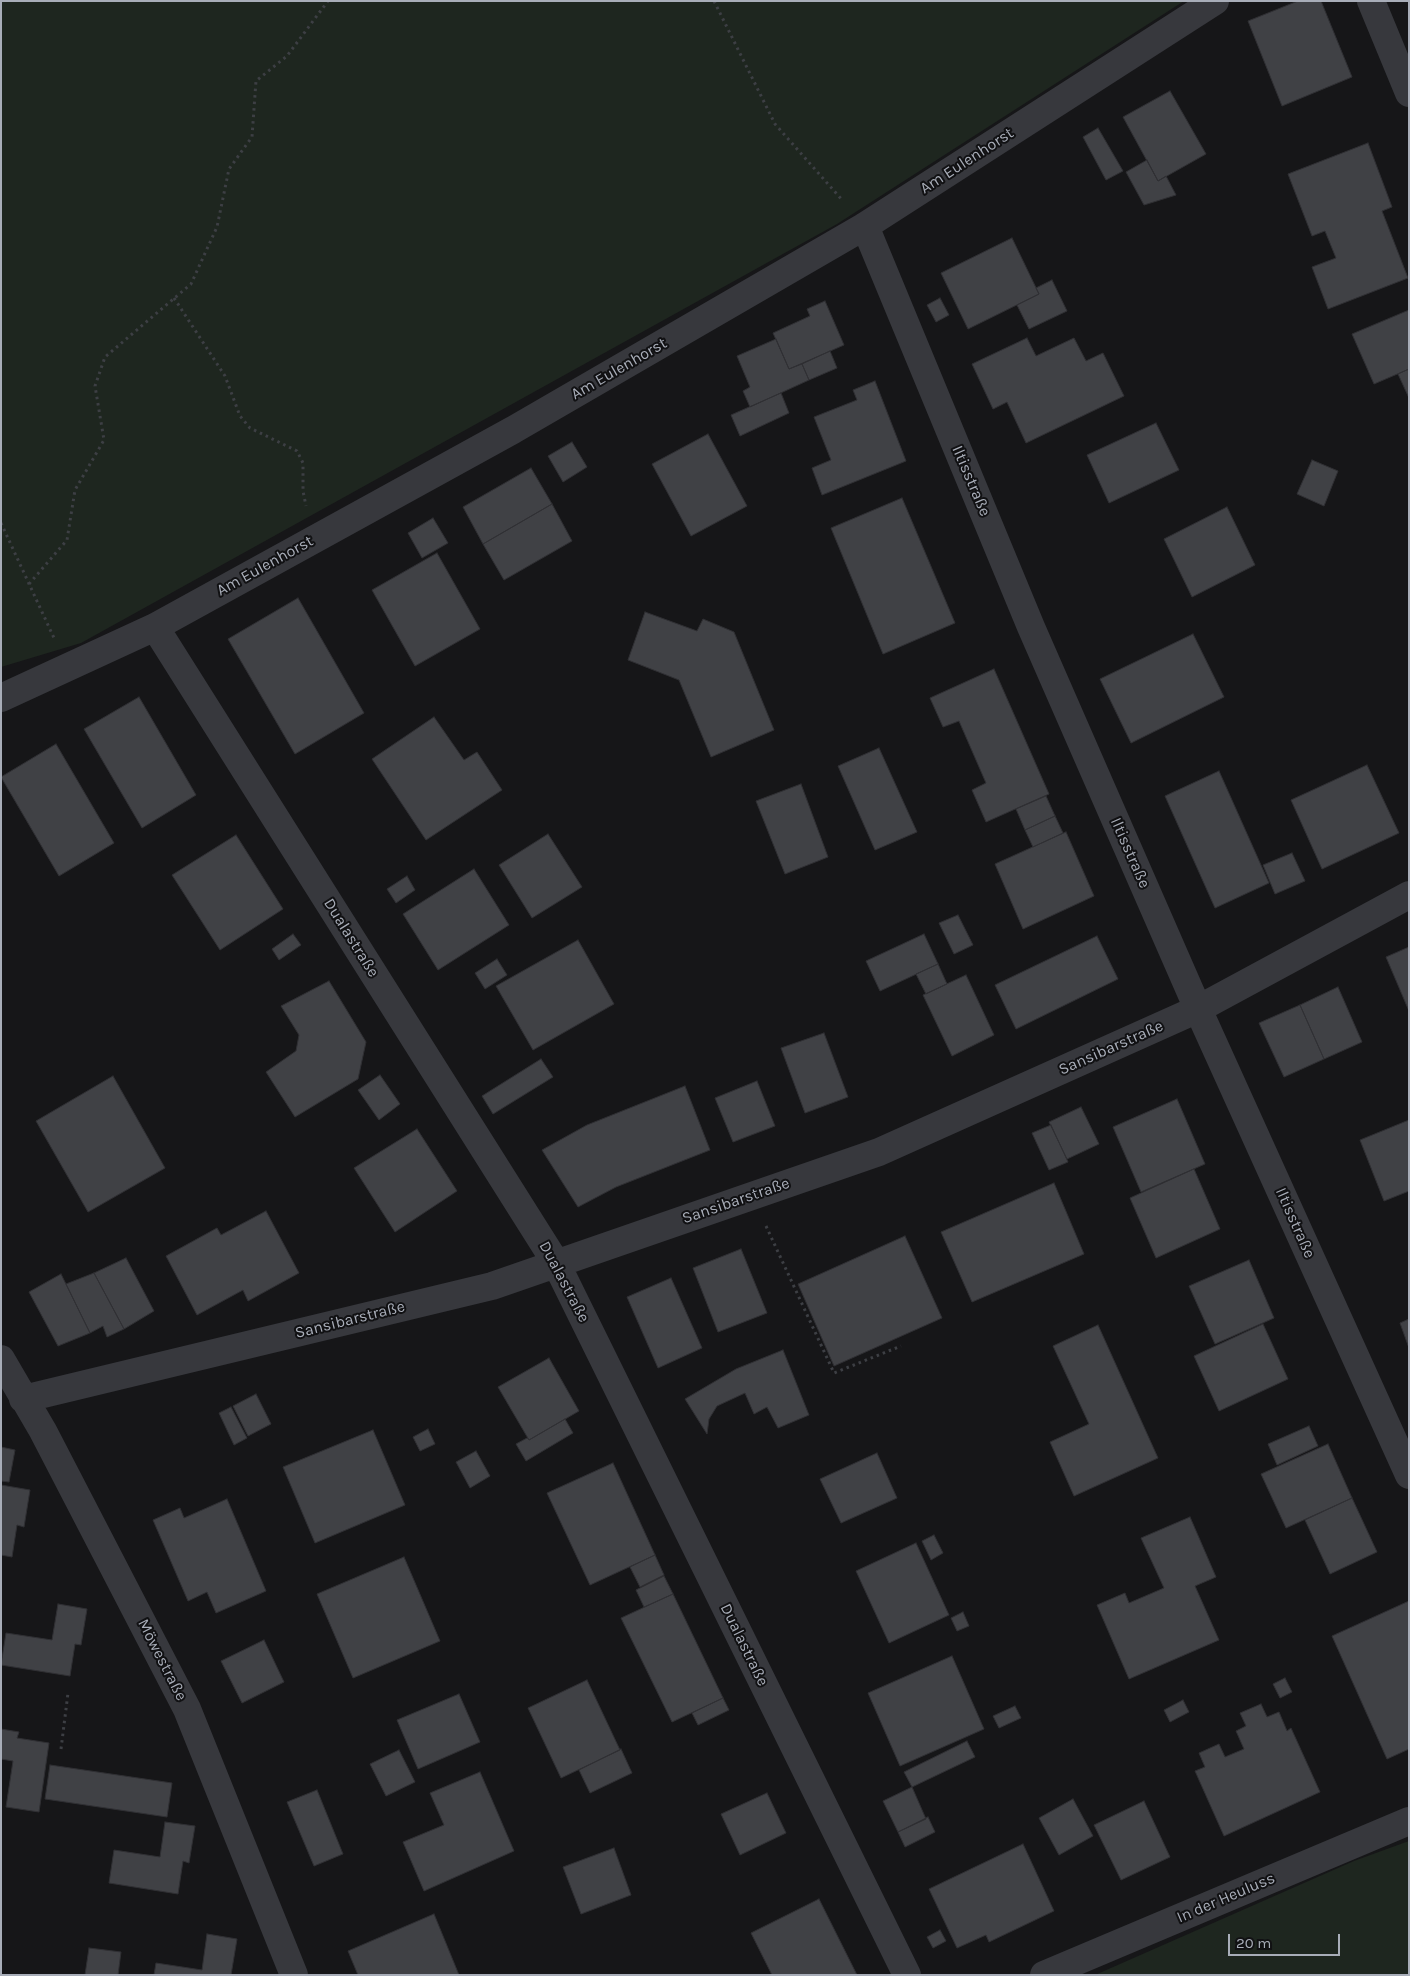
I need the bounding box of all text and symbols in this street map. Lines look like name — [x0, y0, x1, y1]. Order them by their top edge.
street label: Am Eulenhorst — [917, 124, 1017, 198]
street label: Am Eulenhorst — [568, 334, 670, 404]
street label: Iltisstraße — [947, 443, 995, 519]
street label: Am Eulenhorst — [213, 532, 317, 600]
street label: Iltisstraße — [1106, 815, 1154, 891]
street label: Dualastraße — [319, 895, 383, 981]
street label: Sansibarstraße — [1056, 1016, 1166, 1080]
street label: Sansibarstraße — [680, 1174, 792, 1228]
street label: Iltisstraße — [1271, 1185, 1319, 1261]
street label: Dualastraße — [535, 1238, 593, 1326]
street label: Sansibarstraße — [293, 1297, 407, 1343]
street label: Dualastraße — [716, 1601, 772, 1689]
street label: Möwestraße — [133, 1616, 191, 1704]
street label: In der Heuluss — [1174, 1869, 1278, 1927]
scale bar — [1230, 1924, 1342, 1956]
text: 20 m — [1236, 1934, 1271, 1952]

